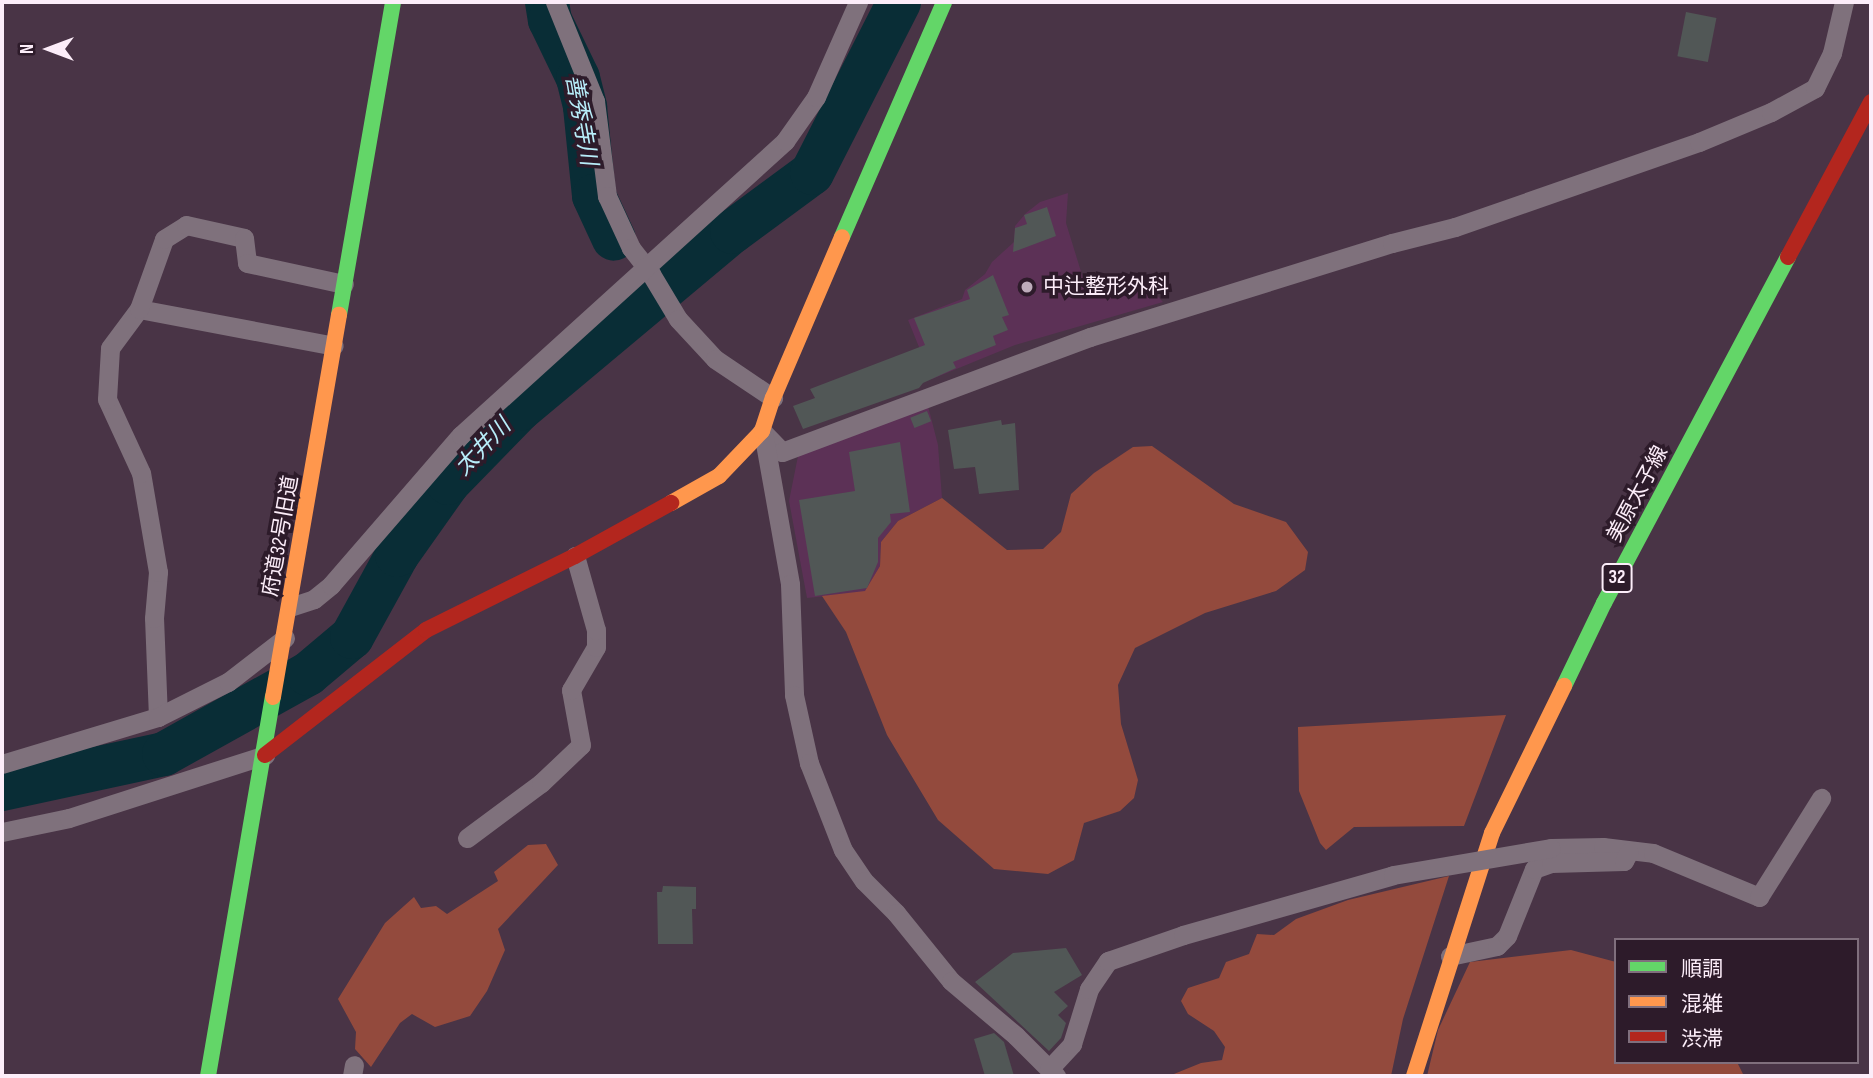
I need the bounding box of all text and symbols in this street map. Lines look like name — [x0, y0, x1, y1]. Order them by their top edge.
north arrow — [14, 14, 84, 84]
text: N — [16, 44, 39, 54]
water label: 善秀寺川 — [559, 72, 603, 168]
place label: 中辻整形外科 — [1043, 274, 1169, 300]
marker: 中辻整形外科 — [1017, 277, 1037, 297]
water label: 太井川 — [449, 413, 517, 481]
street label: 美原太子線 — [1602, 442, 1674, 546]
street label: 府道32号旧道 — [258, 474, 304, 598]
road number: 32 — [1601, 562, 1633, 594]
legend — [1614, 938, 1859, 1064]
text: 順調 — [1681, 957, 1723, 982]
text: 混雑 — [1681, 992, 1723, 1017]
text: 渋滞 — [1681, 1027, 1723, 1052]

